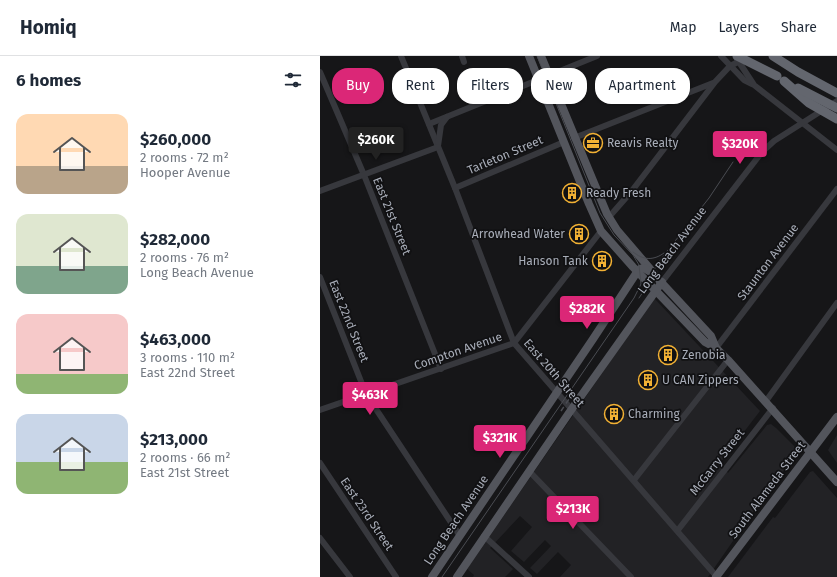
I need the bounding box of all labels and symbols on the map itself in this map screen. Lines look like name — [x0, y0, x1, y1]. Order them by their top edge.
pin: $260K — [348, 127, 404, 161]
pin: $320K — [712, 131, 768, 165]
office icon: Reavis Realty — [582, 132, 604, 154]
street label: Tarleton Street — [465, 133, 545, 177]
place label: Reavis Realty — [607, 136, 679, 150]
street label: East 21st Street — [370, 175, 414, 257]
building icon: Ready Fresh — [561, 182, 583, 204]
place label: Ready Fresh — [586, 186, 651, 200]
street label: Long Beach Avenue — [635, 204, 709, 296]
street label: Staunton Avenue — [735, 221, 801, 303]
building icon: Arrowhead Water — [568, 223, 590, 245]
place label: Arrowhead Water — [472, 227, 565, 241]
building icon: Hanson Tank — [591, 250, 613, 272]
place label: Hanson Tank — [518, 254, 589, 268]
street label: East 22nd Street — [326, 278, 372, 365]
pin: $282K — [559, 296, 615, 330]
street label: Compton Avenue — [412, 329, 504, 373]
street label: East 20th Street — [521, 336, 588, 410]
building icon: Zenobia — [657, 344, 679, 366]
place label: Zenobia — [682, 348, 726, 362]
building icon: U CAN Zippers — [637, 369, 659, 391]
place label: U CAN Zippers — [662, 373, 739, 387]
pin: $463K — [342, 382, 398, 416]
building icon: Charming — [603, 403, 625, 425]
place label: Charming — [628, 407, 680, 421]
pin: $321K — [472, 425, 528, 459]
street label: McGarry Street — [687, 426, 748, 498]
street label: South Alameda Street — [726, 438, 809, 541]
street label: Long Beach Avenue — [421, 472, 491, 568]
street label: East 23rd Street — [337, 475, 397, 554]
pin: $213K — [545, 496, 601, 530]

